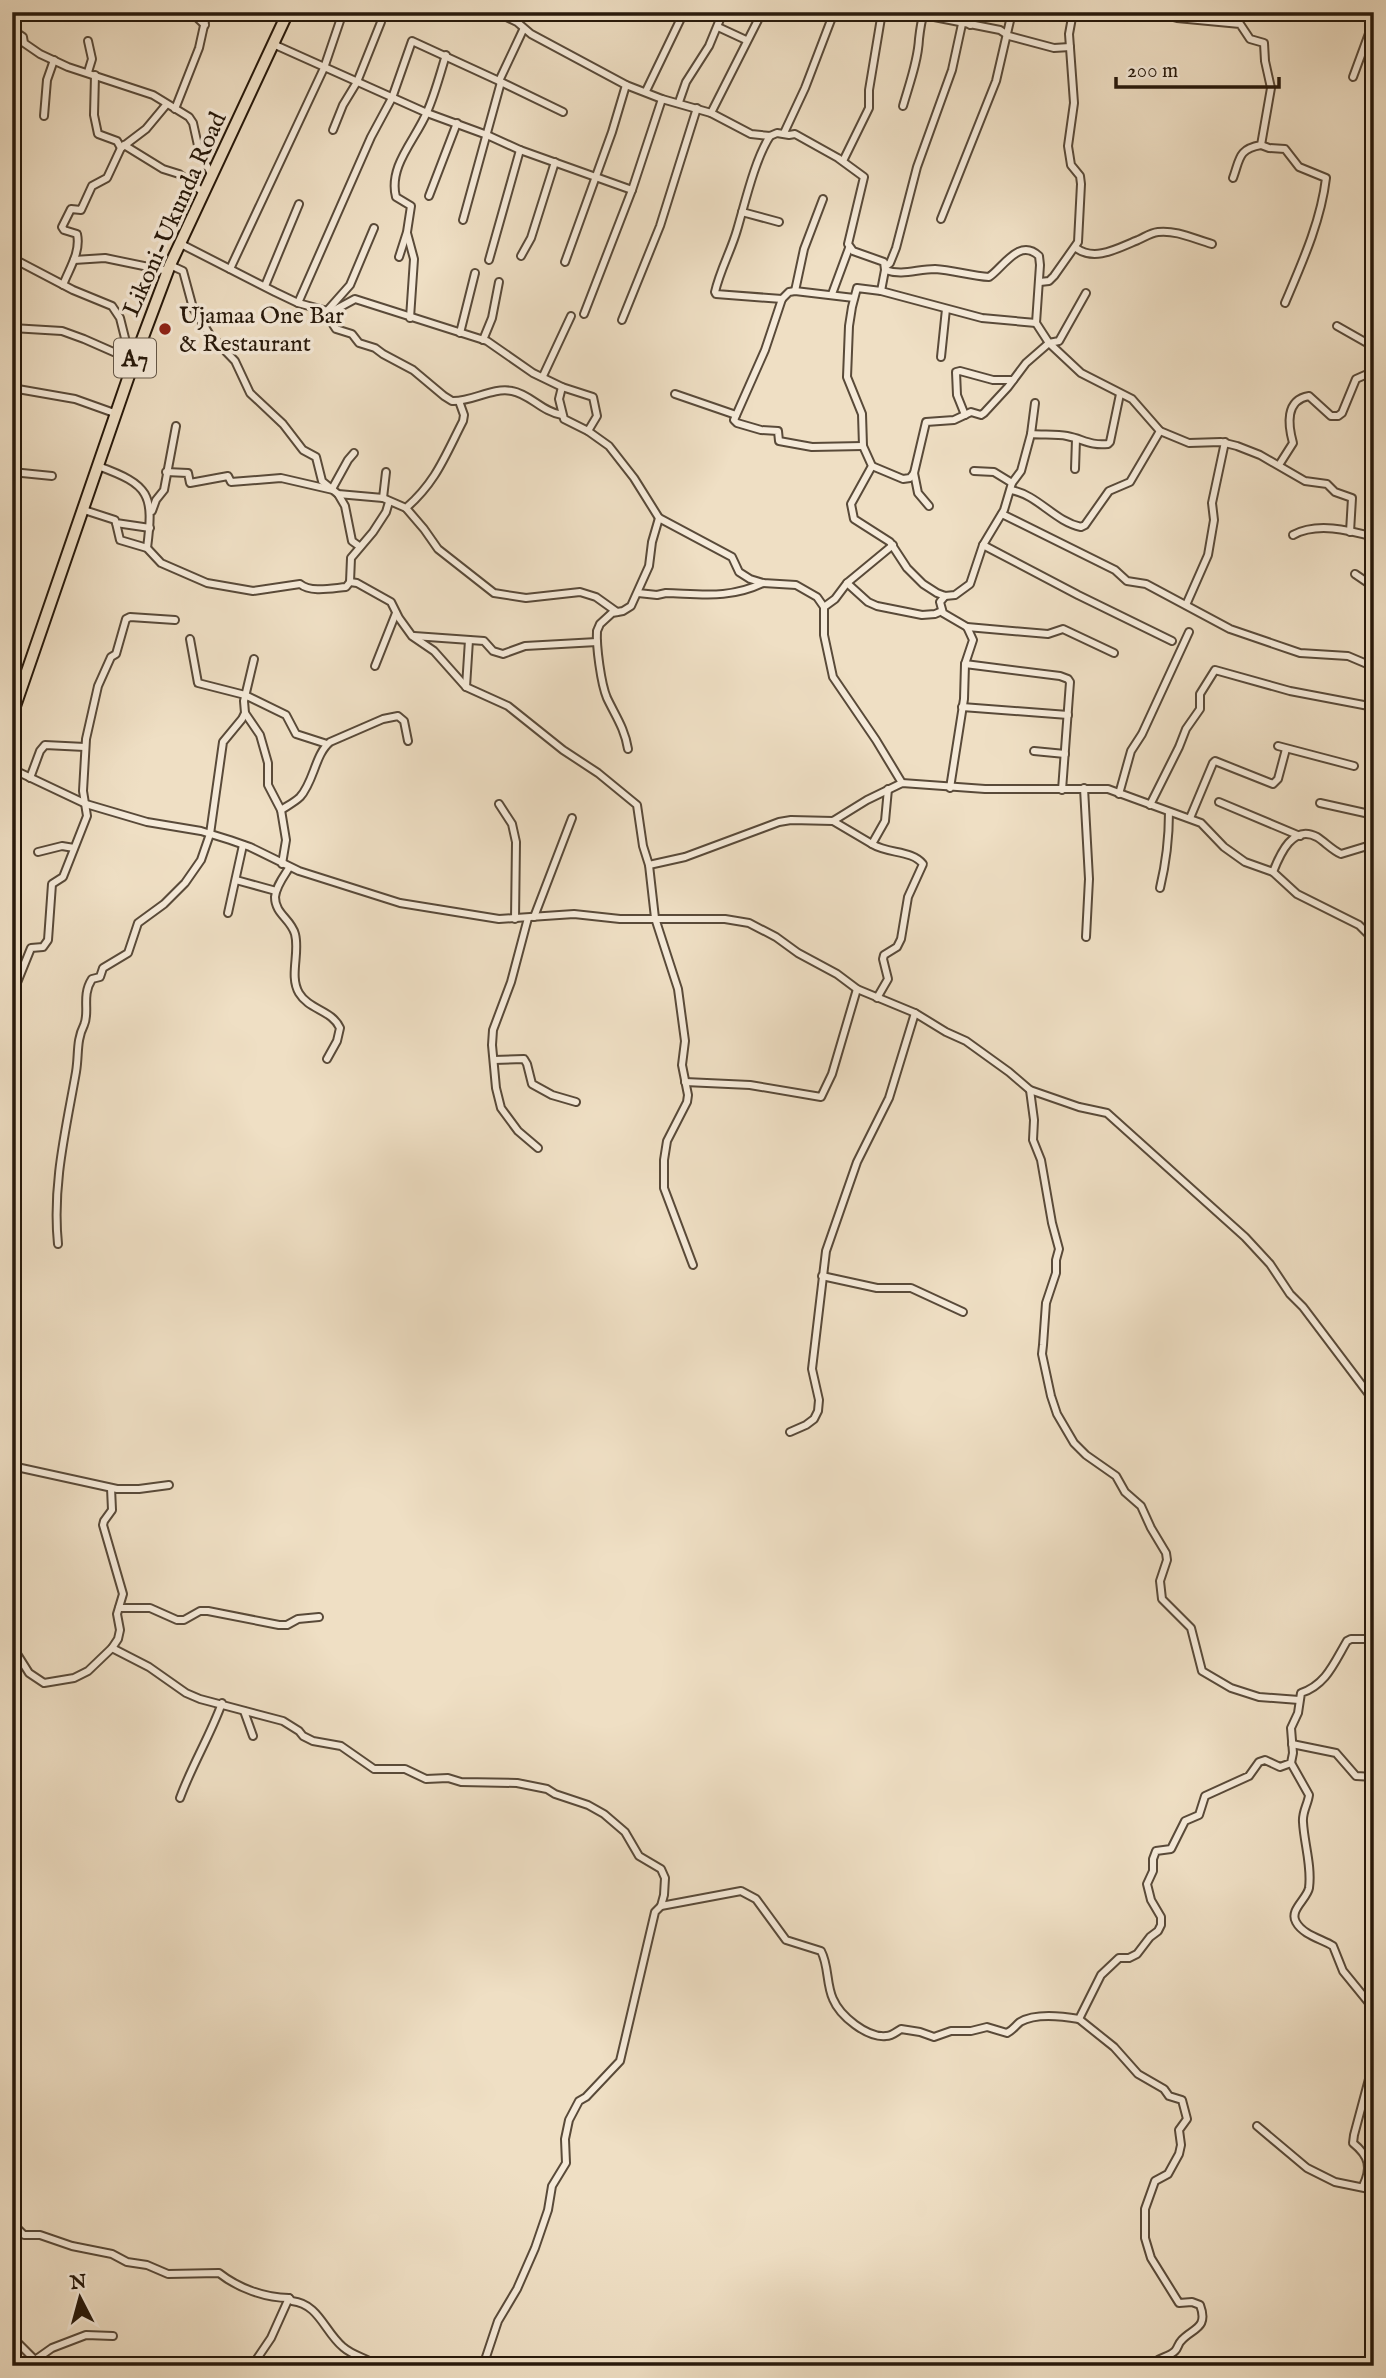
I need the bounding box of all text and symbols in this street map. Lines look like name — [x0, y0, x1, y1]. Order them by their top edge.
scale bar — [1116, 46, 1279, 90]
text: 200 m — [1127, 58, 1178, 85]
street label: Likoni-Ukunda Road — [116, 107, 234, 322]
place label: Ujamaa One Bar & Restaurant — [179, 301, 344, 360]
marker: Ujamaa One Bar & Restaurant — [157, 321, 173, 337]
road number: A7 — [114, 338, 156, 378]
north arrow — [46, 2262, 116, 2332]
text: N — [68, 2270, 88, 2296]

